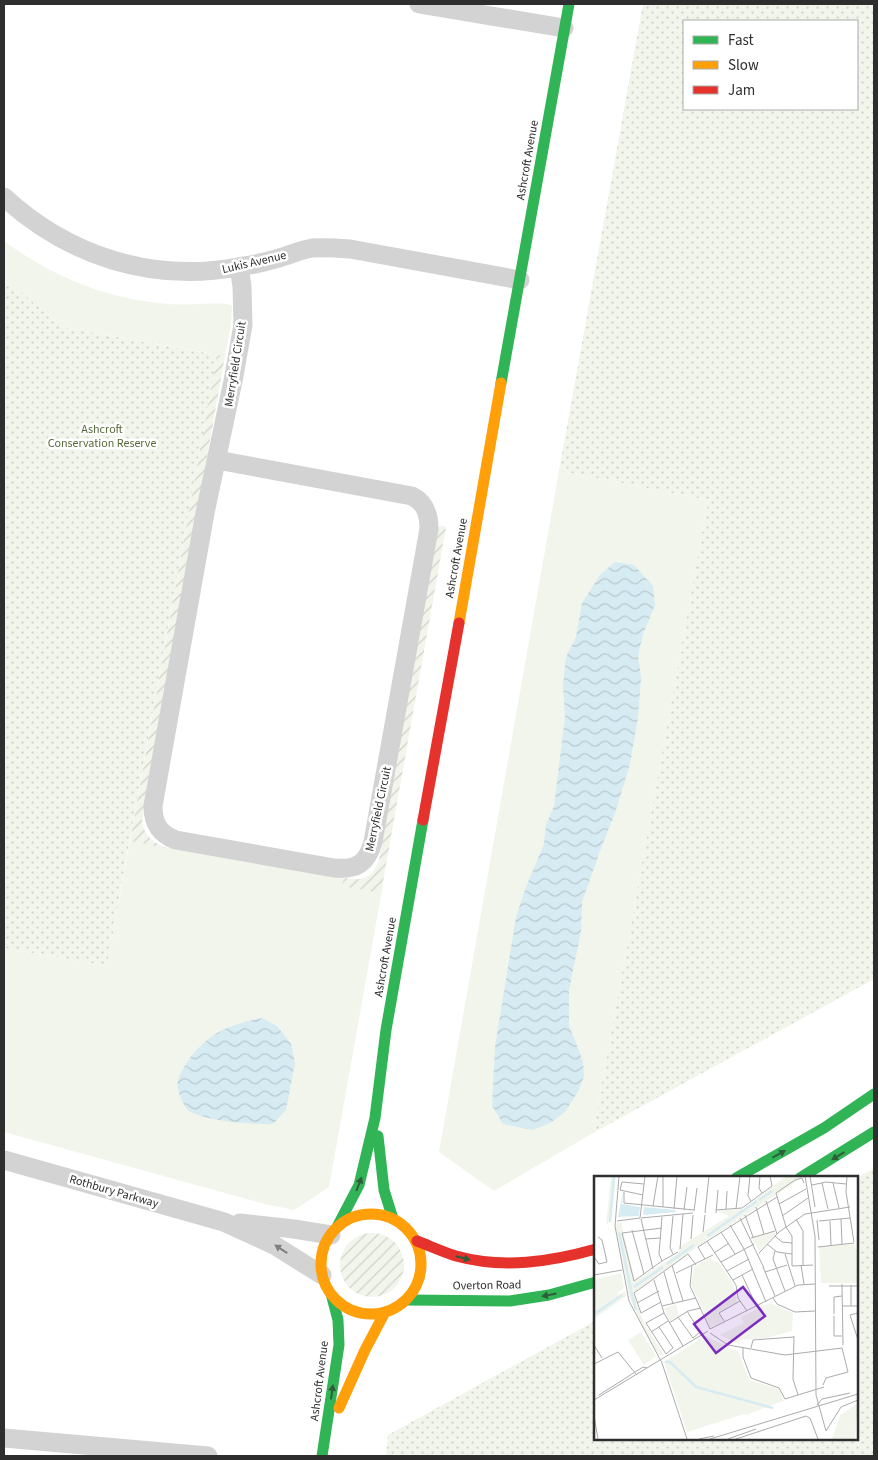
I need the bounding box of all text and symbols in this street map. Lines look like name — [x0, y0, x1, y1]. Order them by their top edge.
legend — [683, 20, 858, 110]
text: Fast — [728, 30, 754, 51]
text: Slow — [728, 55, 759, 76]
text: Jam — [728, 80, 755, 101]
street label: Ashcroft Avenue — [512, 119, 543, 201]
street label: Lukis Avenue — [220, 247, 288, 278]
street label: Merryfield Circuit — [220, 320, 251, 408]
park label: Ashcroft Conservation Reserve — [48, 421, 156, 452]
street label: Ashcroft Avenue — [441, 517, 472, 599]
street label: Merryfield Circuit — [361, 765, 396, 853]
street label: Ashcroft Avenue — [370, 916, 401, 998]
one-way arrow — [771, 1150, 786, 1158]
one-way arrow — [831, 1151, 844, 1160]
street label: Rothbury Parkway — [67, 1171, 161, 1212]
one-way arrow — [356, 1176, 363, 1191]
inset map — [594, 1176, 858, 1440]
one-way arrow — [274, 1244, 287, 1254]
one-way arrow — [455, 1254, 470, 1262]
street label: Overton Road — [452, 1276, 522, 1295]
one-way arrow — [541, 1291, 556, 1299]
street label: Ashcroft Avenue — [306, 1340, 333, 1422]
one-way arrow — [328, 1383, 336, 1399]

